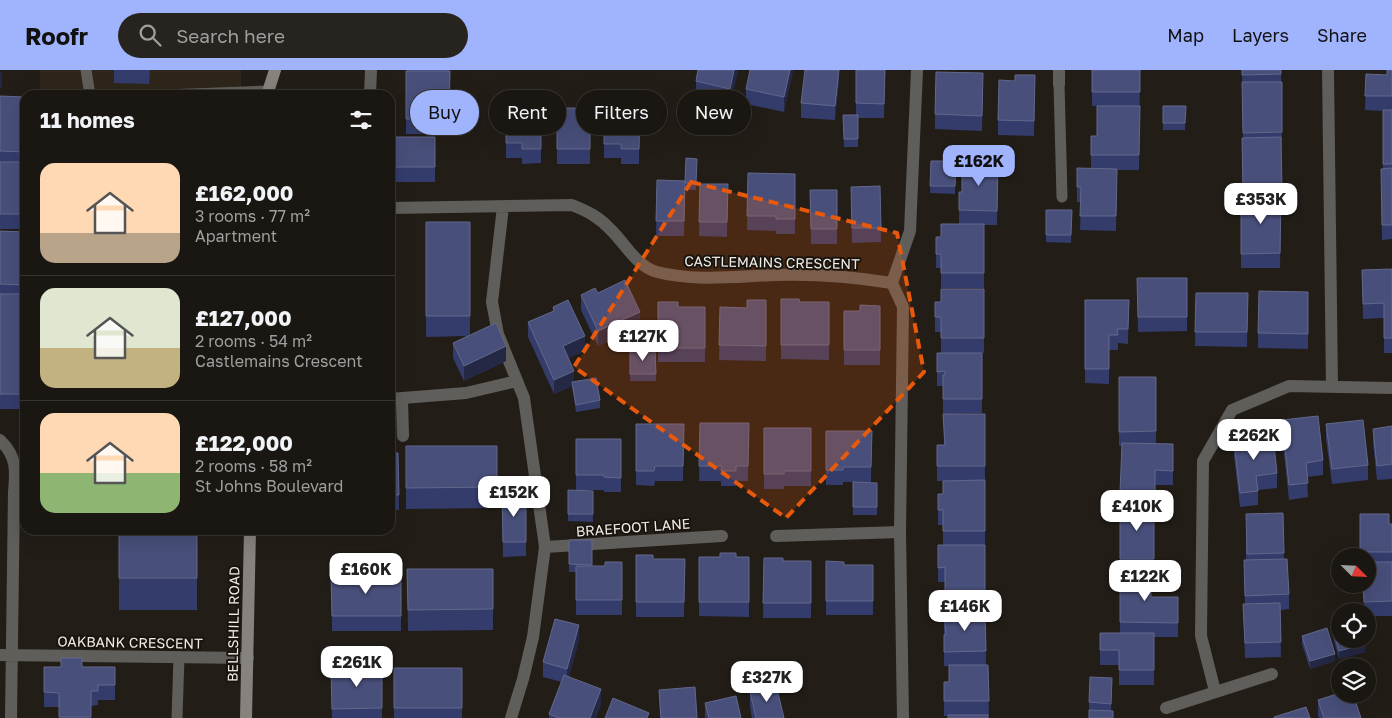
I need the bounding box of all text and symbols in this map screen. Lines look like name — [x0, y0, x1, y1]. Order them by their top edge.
search box — [118, 13, 468, 58]
text: Roofr — [25, 21, 88, 50]
icon: search — [136, 21, 164, 49]
text: Search here — [176, 24, 285, 47]
text: Map — [1167, 24, 1204, 46]
text: Layers — [1232, 24, 1289, 46]
text: Share — [1317, 24, 1367, 46]
chip: Buy — [410, 90, 479, 135]
chip: Rent — [489, 90, 566, 135]
chip: Filters — [576, 90, 667, 135]
chip: New — [677, 90, 751, 135]
icon: filters — [347, 106, 375, 134]
text: 11 homes — [40, 107, 135, 133]
pin: £162K — [944, 144, 1014, 187]
text: £162K — [954, 151, 1004, 171]
text: £162,000 — [195, 180, 294, 206]
pin: £353K — [1226, 182, 1296, 225]
icon: home — [80, 183, 140, 243]
text: £353K — [1235, 189, 1287, 209]
text: 3 rooms · 77 m² — [195, 206, 310, 226]
text: Apartment — [195, 226, 277, 246]
street label: CASTLEMAINS CRESCENT — [684, 252, 860, 272]
text: £127,000 — [195, 305, 292, 331]
icon: home — [80, 308, 140, 368]
pin: £127K — [608, 320, 678, 362]
text: £127K — [619, 326, 667, 346]
text: 2 rooms · 54 m² — [195, 331, 312, 351]
text: Castlemains Crescent — [195, 351, 363, 371]
pin: £262K — [1219, 418, 1289, 461]
text: £262K — [1228, 425, 1280, 445]
text: £122,000 — [195, 430, 293, 456]
icon: home — [80, 433, 140, 493]
text: 2 rooms · 58 m² — [195, 456, 312, 476]
text: St Johns Boulevard — [195, 476, 343, 496]
pin: £152K — [479, 476, 549, 518]
text: £152K — [489, 482, 539, 502]
pin: £410K — [1102, 490, 1172, 532]
text: £410K — [1112, 496, 1162, 516]
street label: BRAEFOOT LANE — [575, 515, 691, 539]
north arrow — [1331, 548, 1376, 592]
map controls — [1331, 548, 1376, 703]
pin: £160K — [331, 552, 401, 595]
text: £160K — [341, 559, 391, 579]
pin: £122K — [1110, 560, 1180, 602]
street label: BELLSHILL ROAD — [223, 566, 243, 682]
text: £122K — [1120, 566, 1170, 586]
pin: £146K — [930, 590, 1000, 632]
text: £146K — [940, 596, 990, 616]
button: locate — [1331, 603, 1376, 648]
street label: OAKBANK CRESCENT — [57, 632, 203, 652]
pin: £261K — [322, 646, 392, 688]
text: £261K — [332, 652, 382, 672]
button: layers — [1331, 658, 1376, 703]
pin: £327K — [732, 660, 802, 703]
text: £327K — [742, 667, 792, 687]

